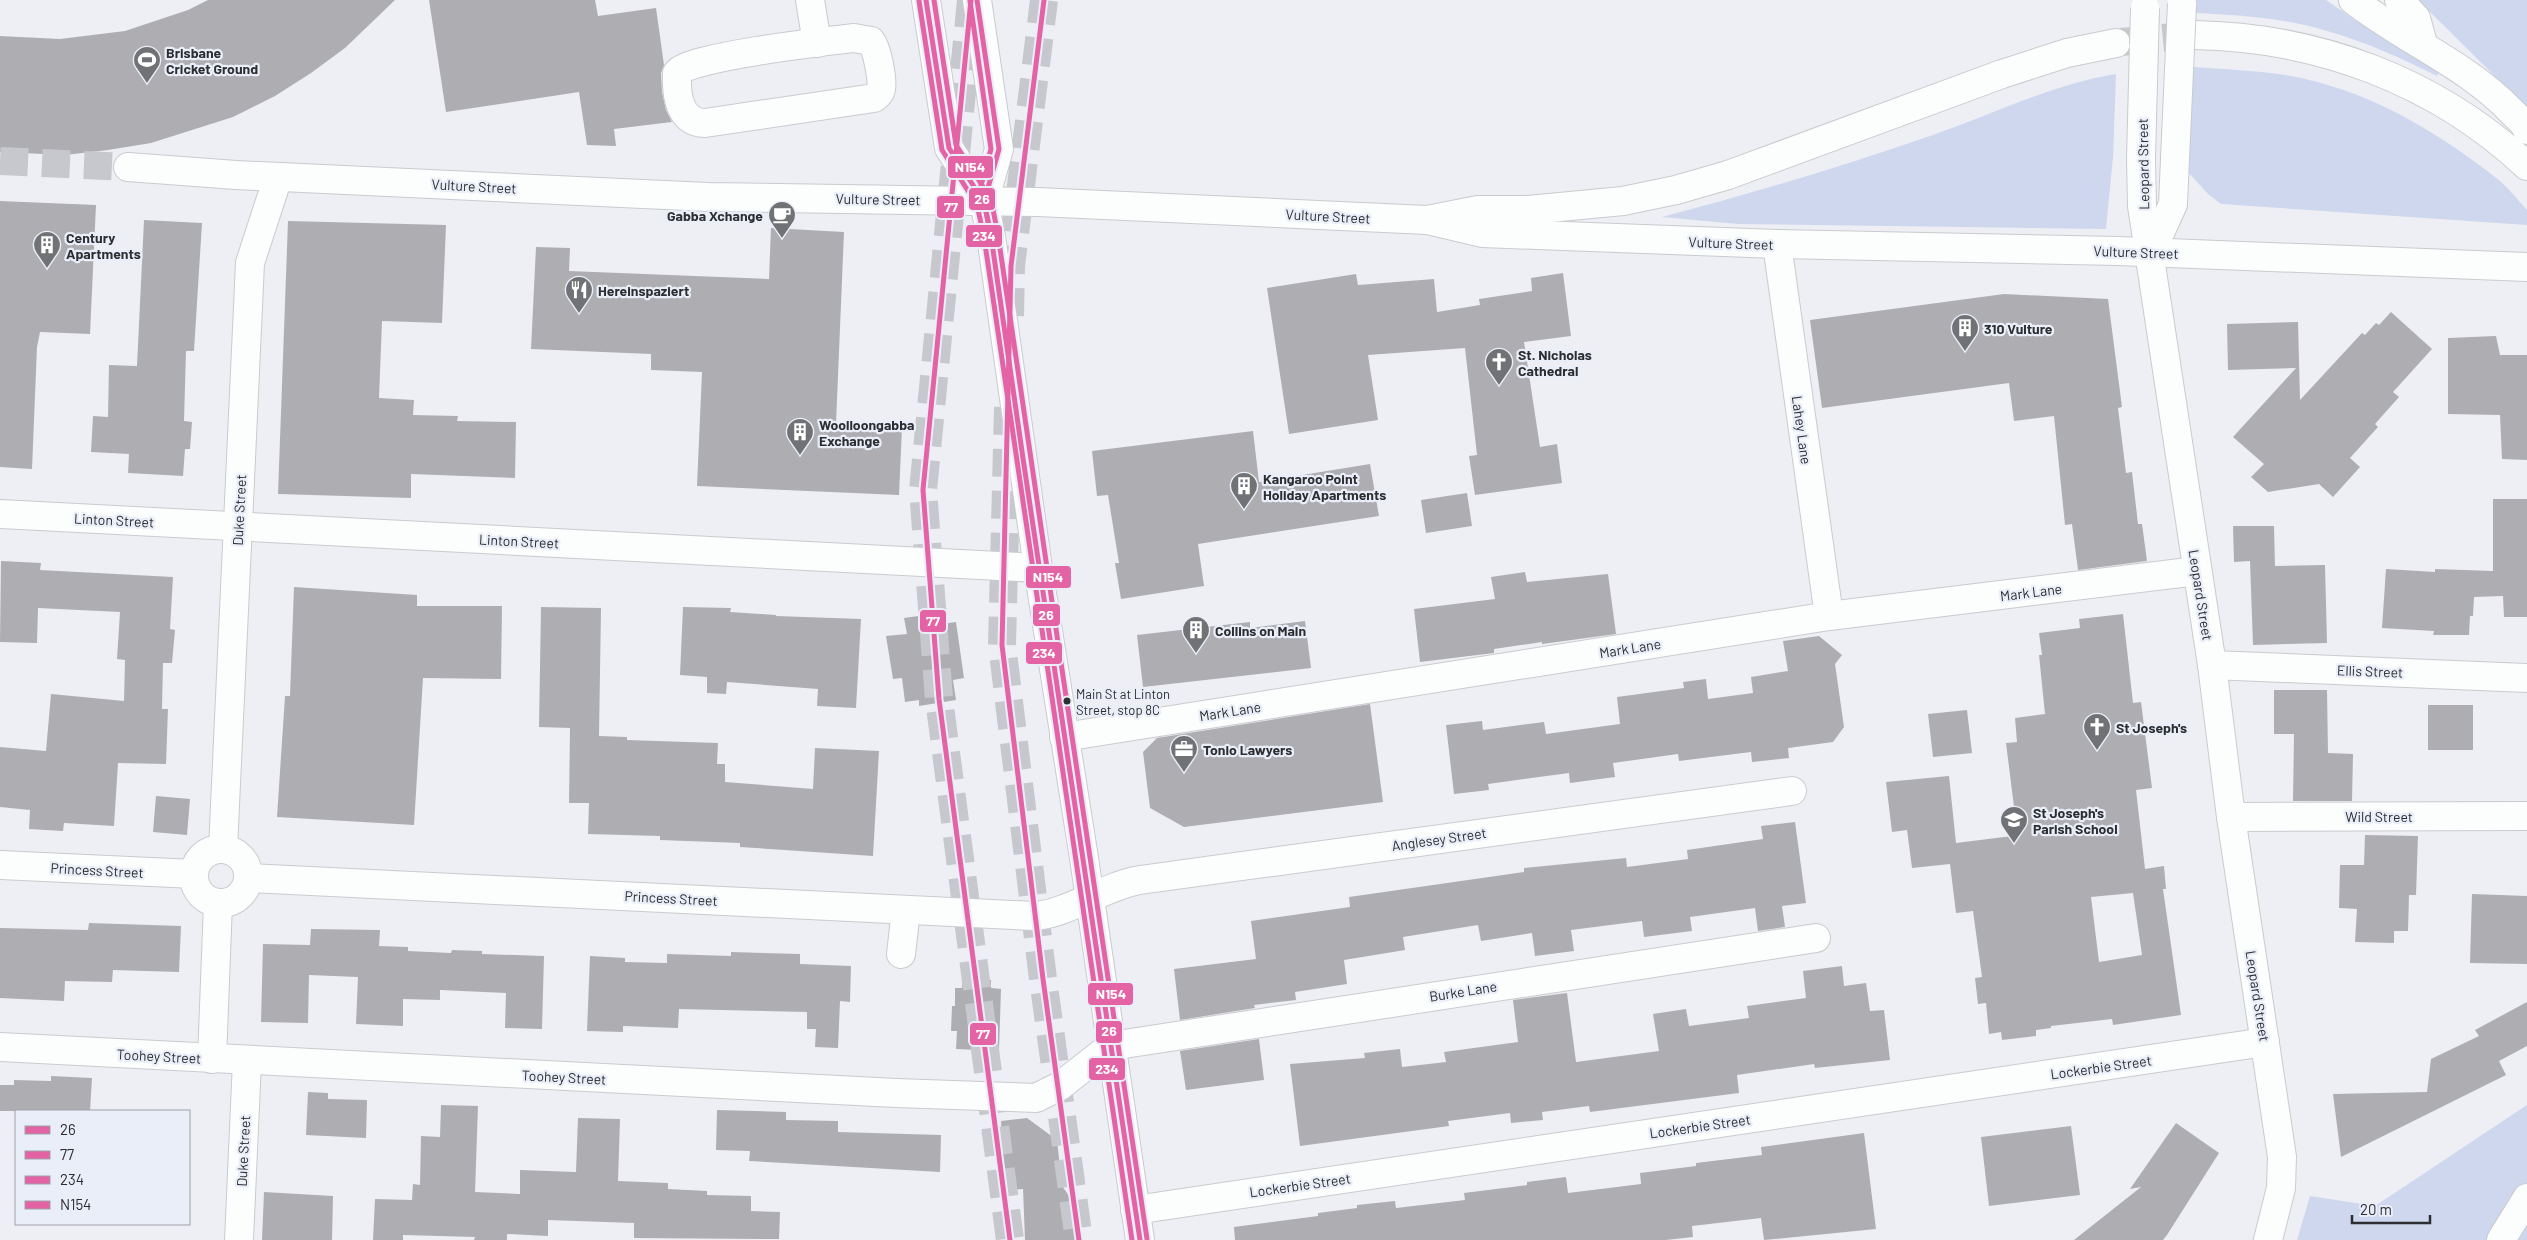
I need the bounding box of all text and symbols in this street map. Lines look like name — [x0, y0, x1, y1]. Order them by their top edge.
place label: Brisbane Cricket Ground — [166, 44, 258, 77]
sports icon: Brisbane Cricket Ground — [132, 45, 162, 84]
street label: Leopard Street — [2134, 118, 2152, 210]
line badge: N154 — [947, 155, 994, 179]
text: N154 — [955, 158, 985, 175]
street label: Vulture Street — [431, 175, 517, 197]
line badge: 26 — [968, 187, 996, 211]
street label: Vulture Street — [835, 190, 921, 208]
text: 26 — [974, 190, 990, 207]
line badge: 77 — [936, 195, 965, 219]
text: 77 — [944, 198, 958, 215]
cafe icon: Gabba Xchange — [767, 200, 797, 239]
street label: Vulture Street — [1285, 205, 1371, 227]
place label: Gabba Xchange — [667, 207, 763, 224]
line badge: 234 — [965, 224, 1003, 248]
text: 234 — [972, 227, 996, 244]
place label: Century Apartments — [66, 229, 141, 262]
building icon: Century Apartments — [32, 230, 62, 269]
street label: Vulture Street — [1688, 233, 1774, 253]
street label: Vulture Street — [2093, 242, 2179, 262]
restaurant icon: Hereinspaziert — [564, 275, 594, 314]
place label: Hereinspaziert — [598, 282, 689, 299]
building icon: 310 Vulture — [1950, 313, 1980, 352]
place label: 310 Vulture — [1984, 320, 2053, 337]
place label: St. Nicholas Cathedral — [1518, 346, 1592, 379]
church icon: St. Nicholas Cathedral — [1484, 347, 1514, 386]
street label: Lahey Lane — [1789, 395, 1815, 465]
place label: Woolloongabba Exchange — [819, 416, 915, 449]
building icon: Woolloongabba Exchange — [785, 417, 815, 456]
place label: Kangaroo Point Holiday Apartments — [1263, 470, 1386, 503]
building icon: Kangaroo Point Holiday Apartments — [1229, 471, 1259, 510]
street label: Duke Street — [229, 474, 249, 546]
street label: Linton Street — [74, 509, 154, 531]
street label: Linton Street — [479, 530, 559, 552]
street label: Leopard Street — [2185, 548, 2217, 642]
line badge: N154 — [1025, 565, 1072, 589]
text: N154 — [1033, 568, 1063, 585]
street label: Mark Lane — [1999, 580, 2063, 604]
line badge: 26 — [1032, 603, 1061, 627]
text: 26 — [1038, 606, 1054, 623]
line badge: 77 — [919, 609, 947, 633]
text: 77 — [926, 612, 940, 629]
building icon: Collins on Main — [1181, 615, 1211, 654]
place label: Collins on Main — [1215, 622, 1306, 639]
street label: Mark Lane — [1598, 635, 1662, 661]
line badge: 234 — [1025, 641, 1063, 665]
text: 234 — [1032, 644, 1056, 661]
street label: Ellis Street — [2337, 661, 2403, 681]
place label: Main St at Linton Street, stop 8C — [1076, 686, 1170, 718]
marker: Main St at Linton Street, stop 8C — [1062, 696, 1072, 706]
street label: Mark Lane — [1198, 698, 1262, 724]
church icon: St Joseph's — [2082, 712, 2112, 751]
place label: St Joseph's — [2116, 719, 2187, 736]
office icon: Tonio Lawyers — [1169, 734, 1199, 773]
place label: Tonio Lawyers — [1203, 741, 1292, 758]
place label: St Joseph's Parish School — [2033, 804, 2118, 837]
school or university icon: St Joseph's Parish School — [1999, 805, 2029, 844]
street label: Wild Street — [2345, 808, 2413, 825]
street label: Anglesey Street — [1390, 824, 1488, 854]
street label: Princess Street — [50, 859, 144, 881]
street label: Princess Street — [624, 887, 718, 909]
street label: Leopard Street — [2242, 949, 2274, 1043]
street label: Burke Lane — [1428, 977, 1498, 1005]
line badge: N154 — [1087, 982, 1134, 1006]
text: N154 — [1096, 985, 1126, 1002]
line badge: 26 — [1095, 1020, 1123, 1044]
line badge: 77 — [969, 1022, 997, 1046]
text: 26 — [1101, 1022, 1117, 1039]
text: 77 — [976, 1025, 990, 1042]
street label: Toohey Street — [116, 1045, 202, 1067]
street label: Lockerbie Street — [2049, 1051, 2153, 1083]
line badge: 234 — [1088, 1057, 1126, 1081]
text: 234 — [1095, 1060, 1119, 1077]
street label: Toohey Street — [521, 1066, 607, 1088]
legend — [15, 1110, 190, 1225]
street label: Lockerbie Street — [1648, 1110, 1752, 1142]
street label: Duke Street — [233, 1115, 253, 1187]
text: 26 — [60, 1120, 76, 1138]
text: 77 — [60, 1145, 74, 1163]
street label: Lockerbie Street — [1248, 1169, 1352, 1201]
text: 234 — [60, 1170, 84, 1188]
scale bar — [2352, 1192, 2430, 1224]
text: N154 — [60, 1195, 91, 1213]
text: 20 m — [2360, 1200, 2392, 1218]

